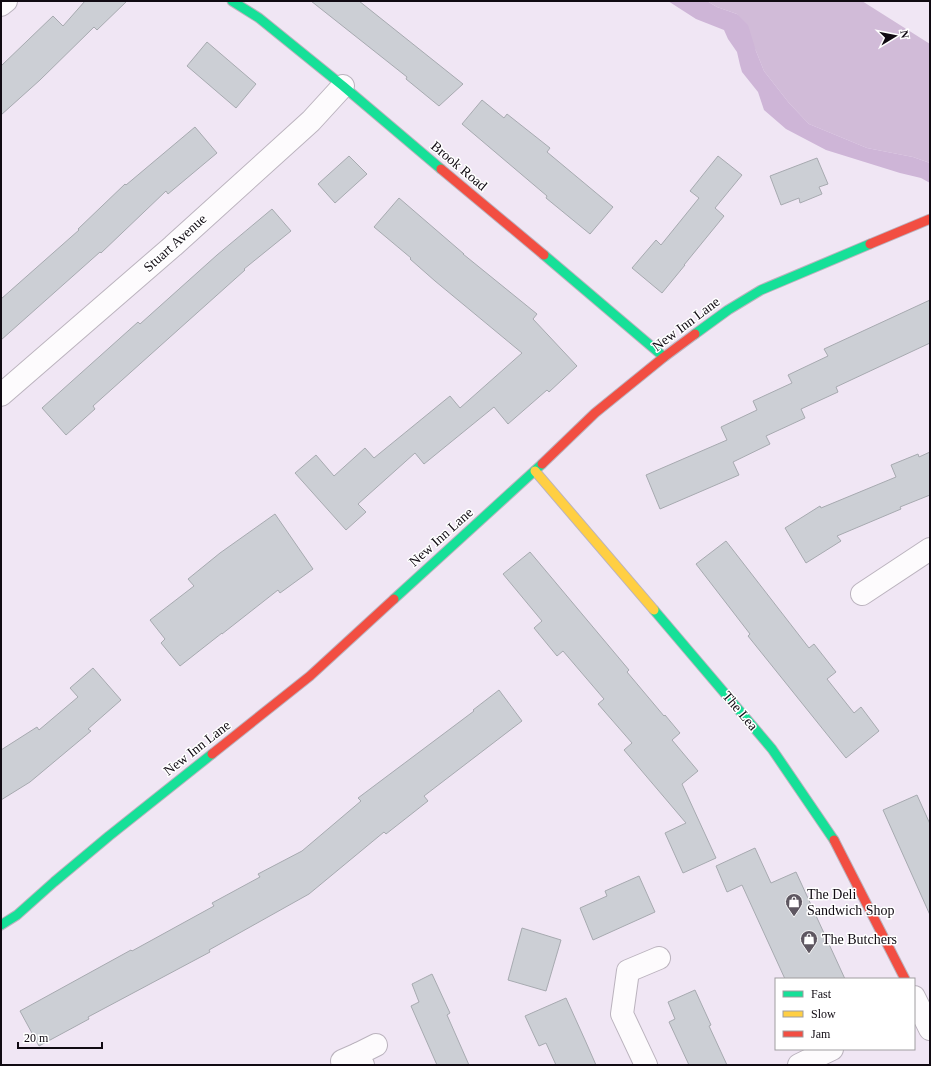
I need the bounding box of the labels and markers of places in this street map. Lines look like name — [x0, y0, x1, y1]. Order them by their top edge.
place label: The Deli Sandwich Shop — [807, 887, 895, 918]
shop icon: The Deli Sandwich Shop — [784, 892, 804, 917]
shop icon: The Butchers — [799, 929, 819, 954]
place label: The Butchers — [822, 932, 897, 947]

